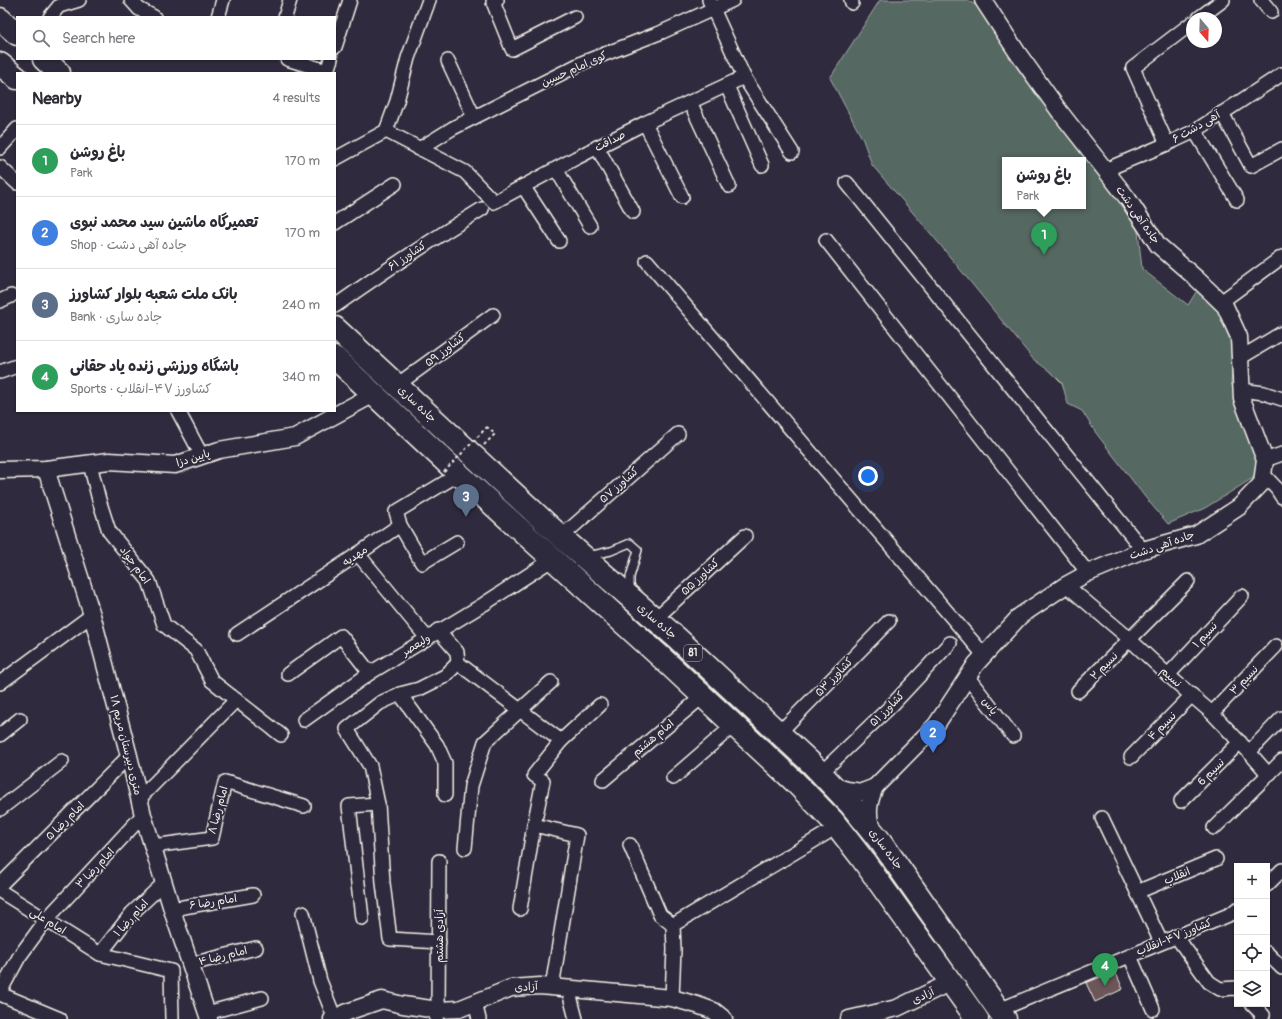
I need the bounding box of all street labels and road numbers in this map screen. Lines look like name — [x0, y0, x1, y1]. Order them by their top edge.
street label: کوی امام حسین — [539, 49, 610, 91]
street label: آهی دشت ۶ — [1170, 107, 1224, 147]
street label: صداقت — [592, 128, 628, 154]
street label: جاده آهی دشت — [1112, 183, 1163, 247]
street label: کشاورز ۶۱ — [385, 238, 429, 273]
street label: کشاورز ۵۹ — [422, 330, 468, 369]
street label: جاده ساری — [395, 383, 439, 425]
street label: پایین دزا — [174, 447, 212, 469]
street label: کشاورز ۵۷ — [597, 464, 642, 506]
street label: جاده آهی دشت — [1128, 528, 1197, 563]
street label: مهدیه — [340, 543, 370, 569]
street label: امام جواد — [115, 544, 153, 588]
street label: کشاورز ۵۵ — [678, 556, 722, 598]
street label: جاده ساری — [635, 600, 679, 642]
street label: نسیم ۱ — [1190, 619, 1222, 652]
street label: ولیعصر — [399, 631, 433, 659]
road number: 81 — [684, 645, 702, 661]
street label: نسیم ۲ — [1087, 649, 1122, 684]
street label: کشاورز ۵۳ — [812, 655, 856, 699]
street label: نسیم ۳ — [1227, 663, 1262, 699]
street label: نسیم — [1156, 664, 1184, 691]
street label: کشاورز ۵۱ — [867, 689, 907, 729]
street label: ۱۸ متری دبیرستان مریم — [105, 694, 145, 797]
street label: یاس — [979, 695, 1001, 717]
street label: نسیم ۴ — [1145, 709, 1180, 744]
street label: امام هشتم — [630, 717, 678, 761]
street label: نسیم 6 — [1195, 756, 1229, 790]
street label: امام رضا ۸ — [205, 785, 233, 836]
street label: امام رضا ۵ — [43, 799, 88, 844]
street label: جاده ساری — [866, 826, 906, 872]
street label: امام رضا ۳ — [73, 845, 118, 892]
street label: انقلاب — [1162, 865, 1192, 888]
street label: امام رضا ۶ — [188, 892, 238, 914]
street label: امام رضا ۱ — [111, 897, 153, 941]
street label: امام علی — [27, 905, 68, 939]
street label: آزادی هشتم — [433, 908, 448, 963]
street label: کشاورز ۴۷-انقلاب — [1134, 916, 1214, 959]
street label: امام رضا ۴ — [197, 944, 249, 970]
street label: آزادی — [514, 980, 539, 994]
street label: آزادی — [910, 984, 937, 1007]

